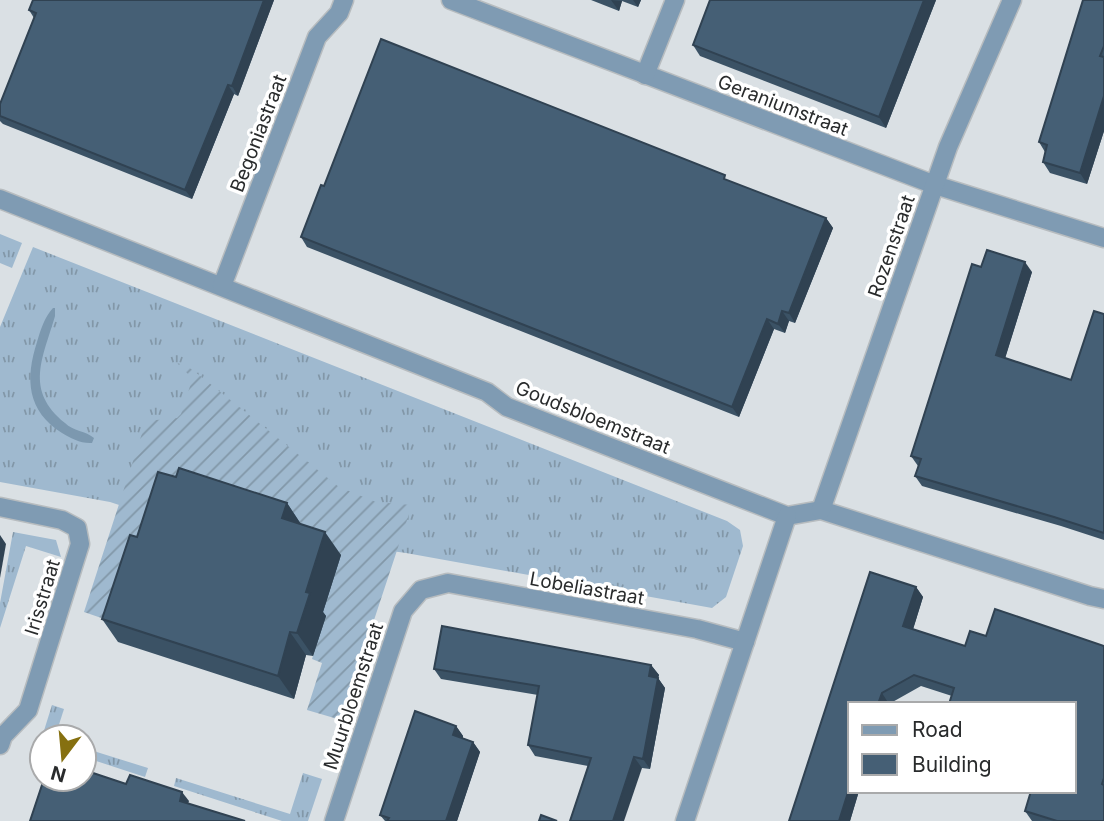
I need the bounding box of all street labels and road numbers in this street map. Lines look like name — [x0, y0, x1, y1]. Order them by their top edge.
street label: Geraniumstraat — [714, 70, 851, 141]
street label: Begoniastraat — [226, 71, 291, 195]
street label: Rozenstraat — [863, 192, 920, 300]
street label: Goudsbloemstraat — [512, 376, 674, 459]
street label: Irisstraat — [20, 556, 65, 638]
street label: Lobeliastraat — [528, 567, 646, 610]
street label: Muurbloemstraat — [319, 620, 388, 773]

